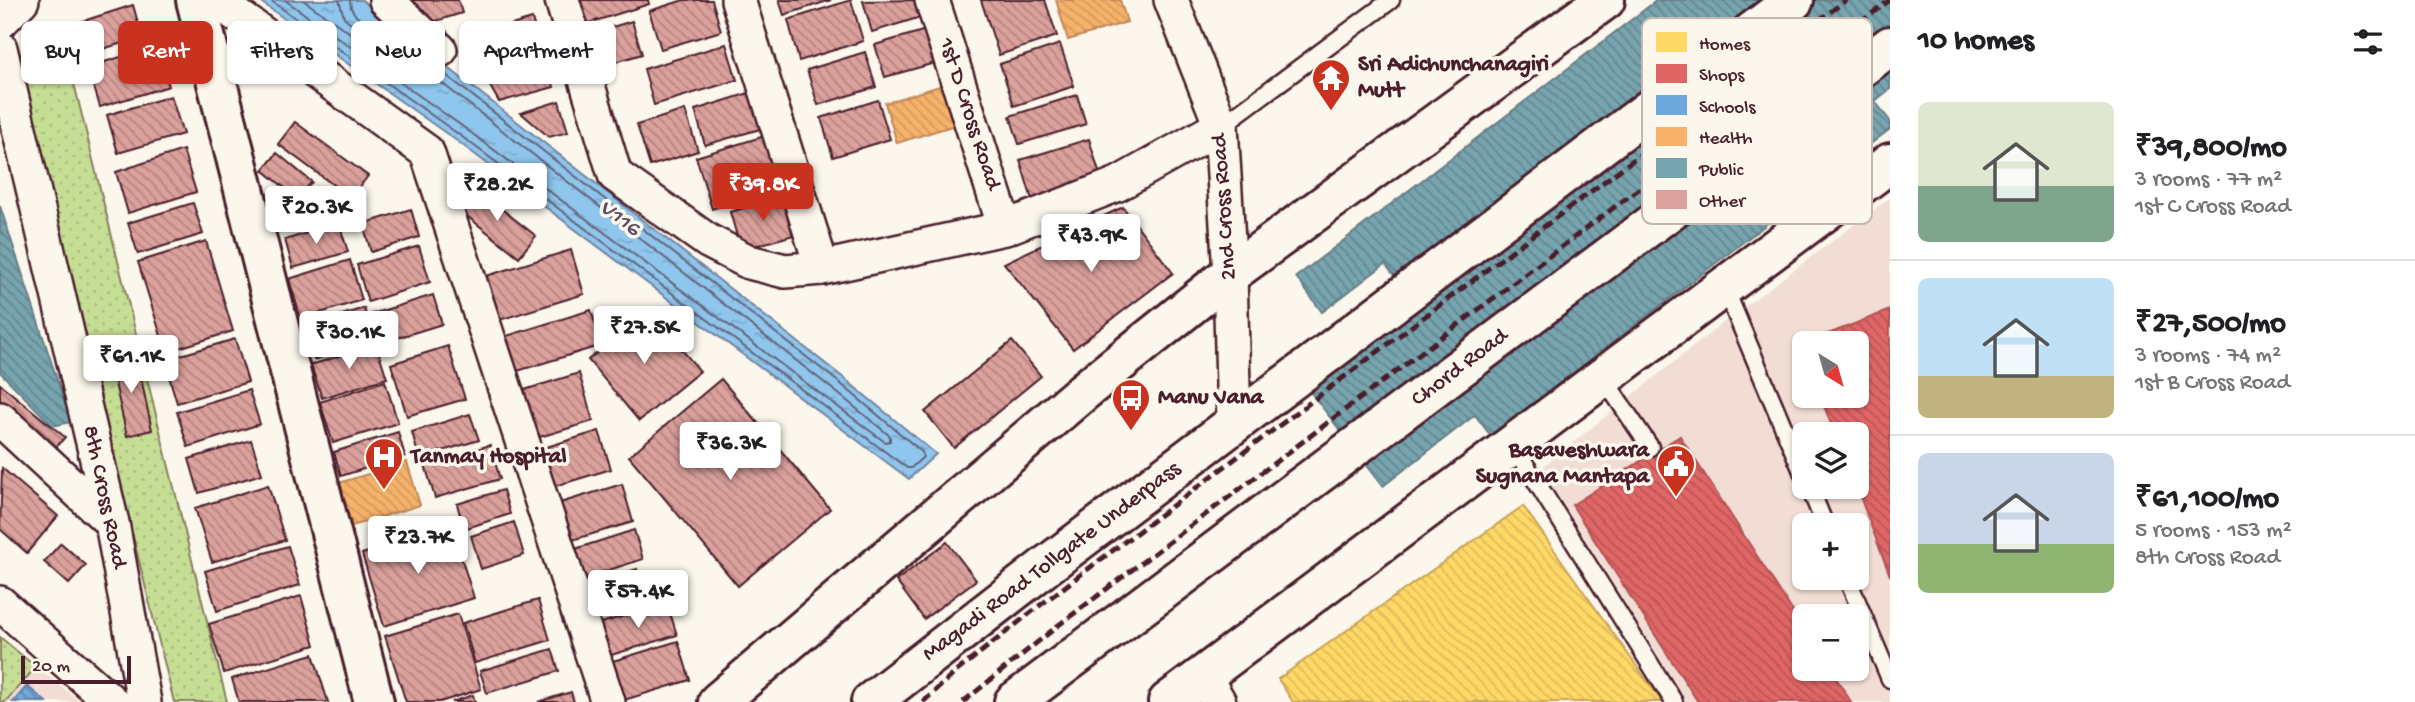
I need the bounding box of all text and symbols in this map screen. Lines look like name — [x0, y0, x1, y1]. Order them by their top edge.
legend — [1642, 18, 1872, 224]
chip: Buy — [21, 21, 104, 84]
chip: Rent — [118, 21, 213, 84]
chip: Filters — [227, 21, 337, 84]
chip: New — [351, 21, 445, 84]
chip: Apartment — [459, 21, 616, 84]
icon: filters — [2349, 23, 2387, 61]
text: 10 homes — [1918, 25, 2034, 60]
street label: 1st D Cross Road — [931, 34, 1007, 195]
text: Homes — [1699, 34, 1751, 57]
place label: Sri Adichunchanagiri Mutt — [1358, 52, 1549, 105]
temple icon: Sri Adichunchanagiri Mutt — [1310, 57, 1352, 112]
text: Shops — [1699, 65, 1745, 88]
text: Schools — [1699, 97, 1756, 120]
text: Health — [1699, 128, 1752, 151]
icon: home — [1974, 130, 2058, 214]
street label: 2nd Cross Road — [1206, 132, 1244, 281]
text: ₹39,800/mo — [2135, 132, 2287, 167]
text: Public — [1698, 160, 1744, 183]
pin: ₹28.2K — [440, 164, 554, 223]
pin: ₹39.8K — [706, 164, 820, 223]
text: 3 rooms · 77 m² — [2135, 167, 2282, 194]
text: ₹28.2K — [463, 172, 531, 199]
text: ₹39.8K — [728, 172, 798, 199]
pin: ₹20.3K — [259, 187, 373, 246]
text: Other — [1699, 191, 1747, 214]
water label: V116 — [592, 194, 647, 245]
text: 1st C Cross Road — [2135, 194, 2291, 221]
text: ₹20.3K — [281, 195, 351, 222]
pin: ₹43.9K — [1034, 215, 1148, 274]
text: ₹43.9K — [1057, 223, 1125, 250]
pin: ₹27.5K — [587, 306, 701, 366]
icon: home — [1974, 306, 2058, 390]
text: ₹27,500/mo — [2135, 308, 2286, 343]
pin: ₹30.1K — [292, 312, 406, 371]
text: ₹27.5K — [610, 315, 678, 342]
text: ₹30.1K — [315, 320, 383, 347]
street label: Chord Road — [1406, 322, 1515, 413]
north arrow — [1792, 331, 1869, 408]
map controls — [1792, 331, 1869, 681]
pin: ₹61.1K — [74, 336, 188, 395]
text: 3 rooms · 74 m² — [2135, 343, 2281, 370]
text: ₹61.1K — [99, 344, 163, 371]
text: 1st B Cross Road — [2135, 370, 2290, 397]
bus stop icon: Manu Vana — [1110, 377, 1152, 432]
place label: Manu Vana — [1158, 385, 1264, 412]
pin: ₹36.3K — [673, 422, 787, 482]
button: layers — [1792, 422, 1869, 499]
street label: 8th Cross Road — [76, 423, 133, 572]
text: ₹36.3K — [696, 431, 764, 458]
hospital icon: Tanmay Hospital — [363, 436, 405, 491]
place label: Basaveshwara Sugnana Mantapa — [1476, 438, 1650, 491]
public building icon: Basaveshwara Sugnana Mantapa — [1655, 443, 1697, 498]
place label: Tanmay Hospital — [409, 444, 566, 471]
street label: Magadi Road Tollgate Underpass — [918, 456, 1187, 668]
icon: home — [1974, 481, 2058, 565]
text: ₹61,100/mo — [2135, 483, 2279, 518]
button: + — [1792, 513, 1869, 590]
pin: ₹23.7K — [361, 516, 475, 576]
text: 5 rooms · 153 m² — [2135, 518, 2292, 545]
text: ₹23.7K — [384, 525, 452, 552]
text: 8th Cross Road — [2135, 545, 2280, 572]
pin: ₹57.4K — [581, 570, 695, 630]
text: ₹57.4K — [604, 579, 672, 606]
button: − — [1792, 604, 1869, 681]
scale bar — [21, 653, 131, 685]
text: 20 m — [32, 656, 70, 679]

